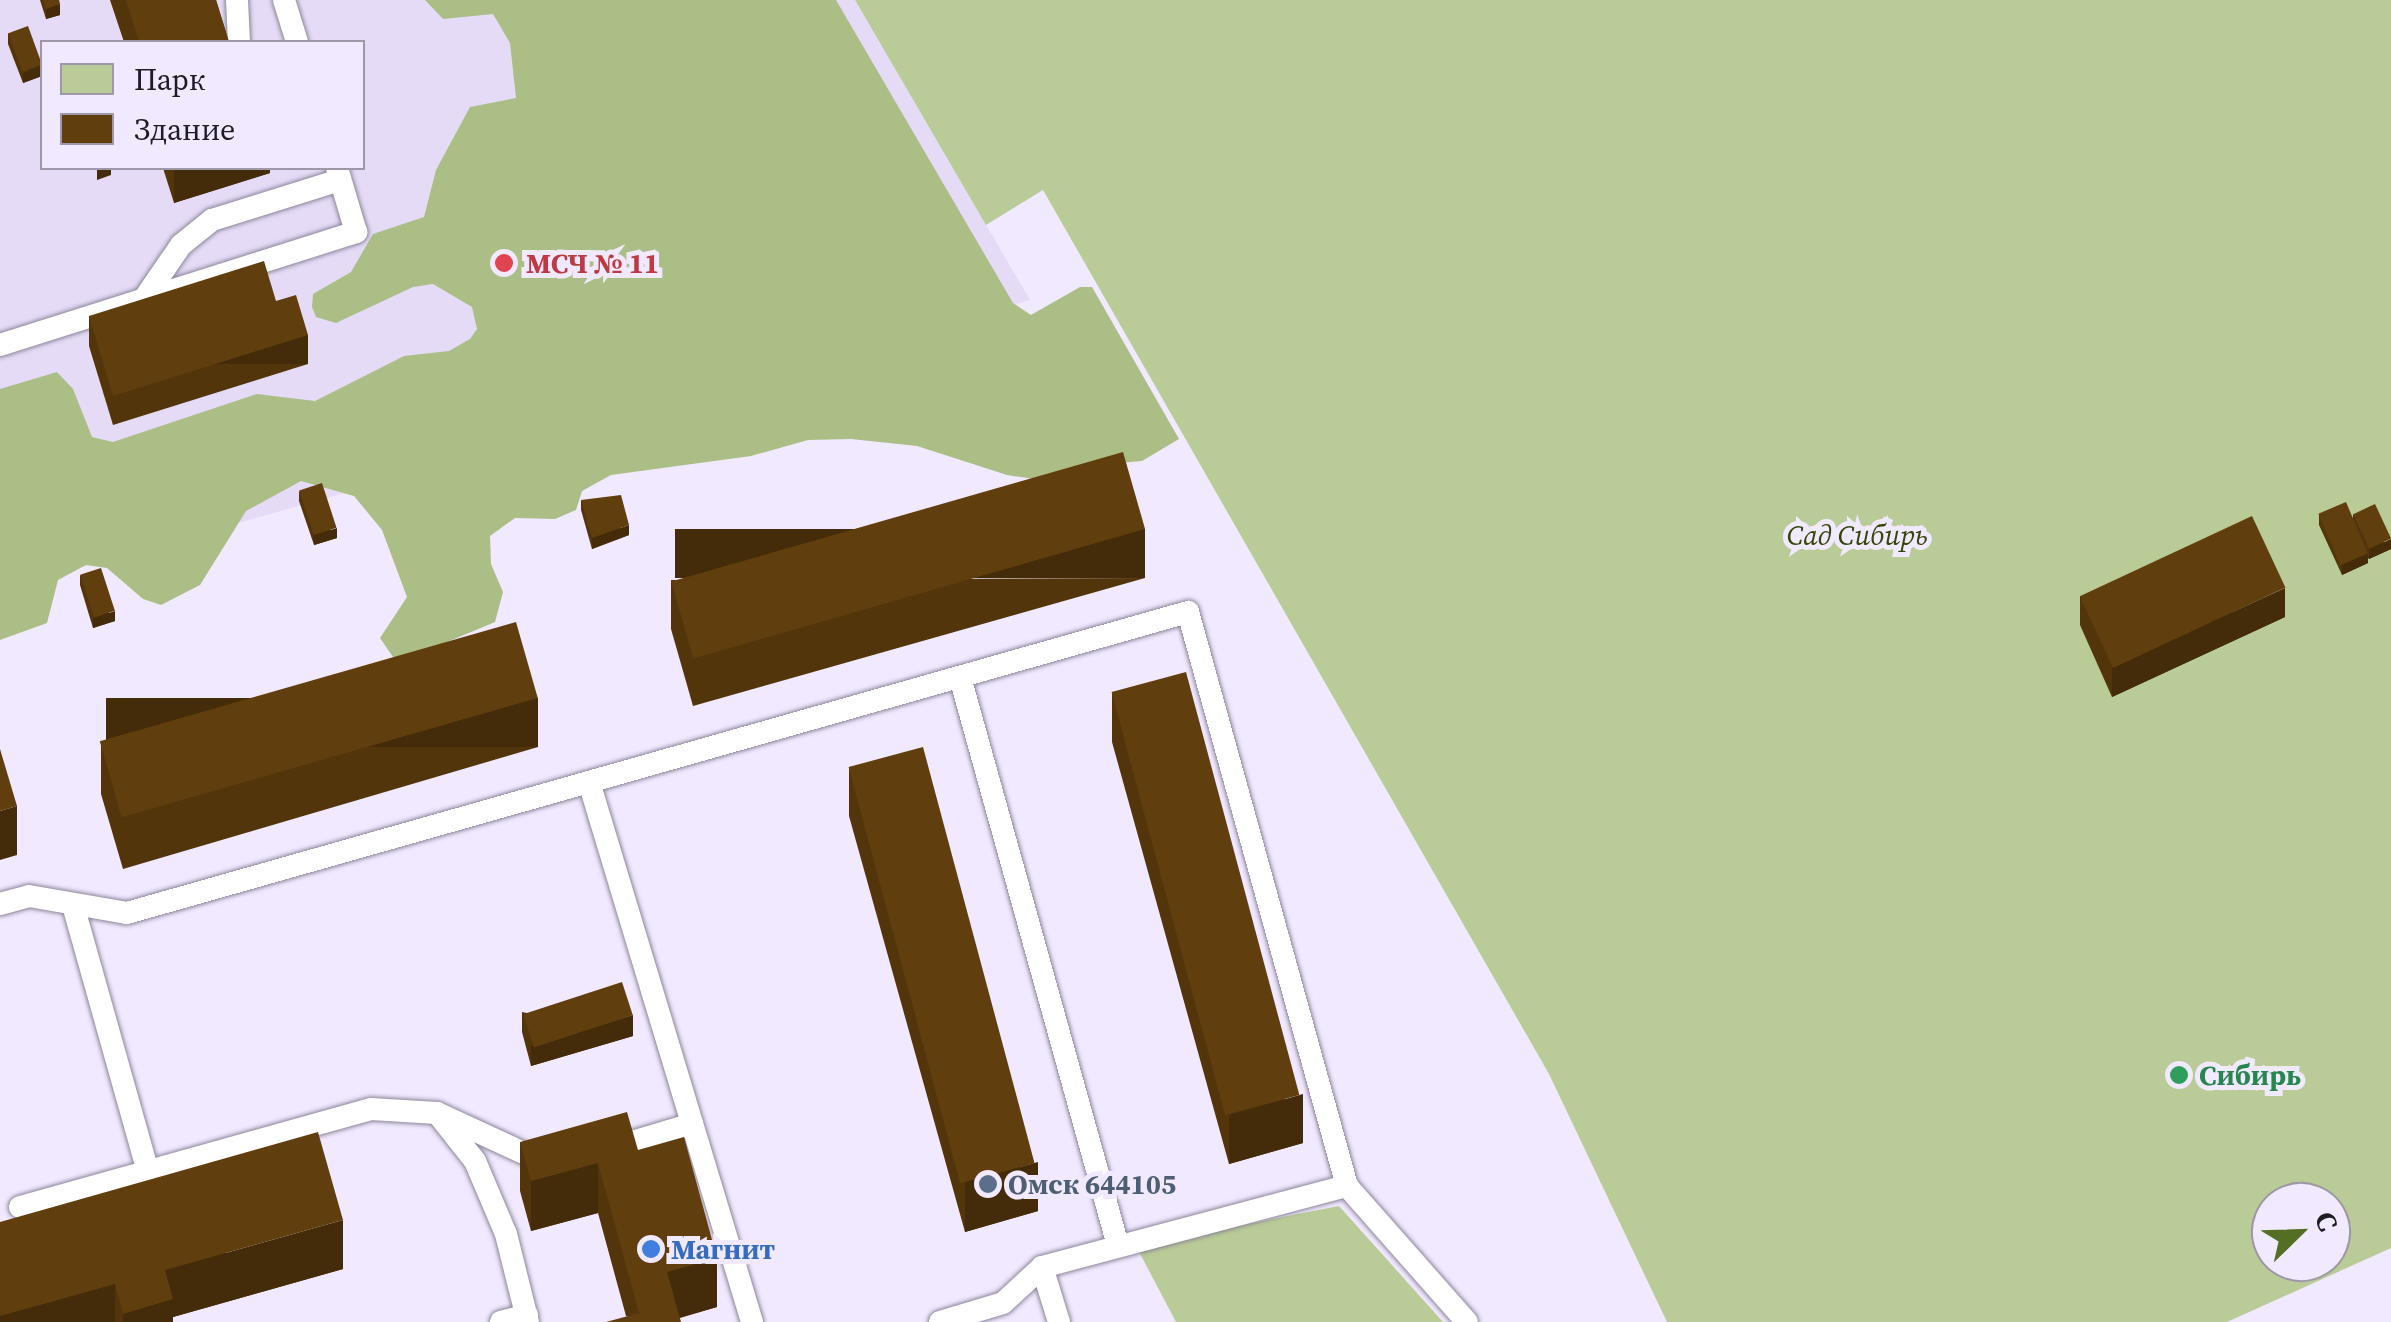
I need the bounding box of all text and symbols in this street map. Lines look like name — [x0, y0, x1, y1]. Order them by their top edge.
legend — [40, 40, 365, 170]
text: Парк — [134, 59, 205, 100]
text: Здание — [134, 109, 235, 150]
place label: МСЧ № 11 — [526, 246, 659, 280]
marker: МСЧ № 11 — [491, 250, 517, 276]
park label: Сад Сибирь — [1787, 518, 1927, 552]
place label: Сибирь — [2199, 1058, 2301, 1092]
marker: Сибирь — [2168, 1064, 2190, 1086]
place label: Омск 644105 — [1008, 1167, 1176, 1201]
marker: Омск 644105 — [977, 1173, 999, 1195]
north arrow — [2251, 1182, 2351, 1282]
text: С — [2306, 1206, 2348, 1236]
place label: Магнит — [671, 1232, 775, 1266]
marker: Магнит — [640, 1238, 662, 1260]

